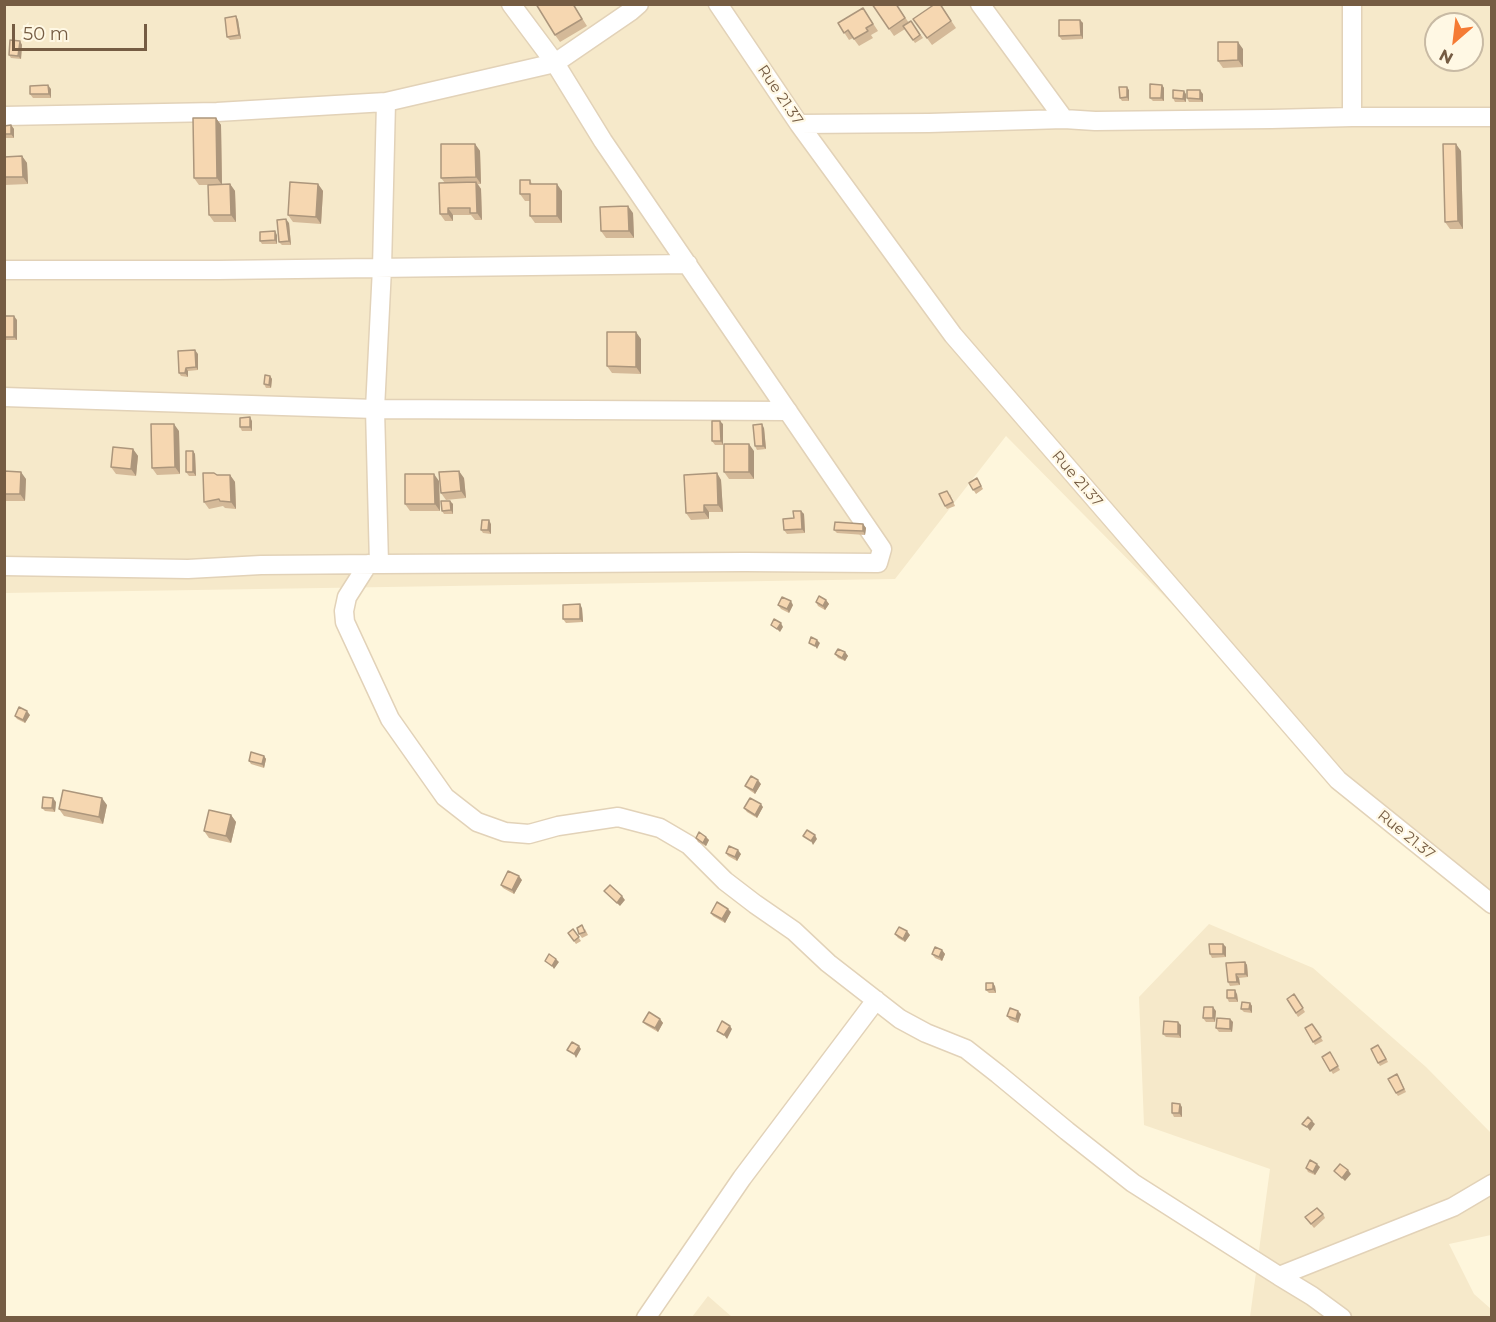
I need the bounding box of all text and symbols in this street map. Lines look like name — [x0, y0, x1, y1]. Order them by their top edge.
scale bar — [15, 12, 150, 50]
north arrow — [1424, 12, 1484, 72]
text: 50 m — [23, 23, 69, 45]
text: N — [1436, 45, 1456, 68]
street label: Rue 21.37 — [753, 62, 807, 128]
street label: Rue 21.37 — [1048, 447, 1106, 511]
street label: Rue 21.37 — [1374, 807, 1438, 863]

